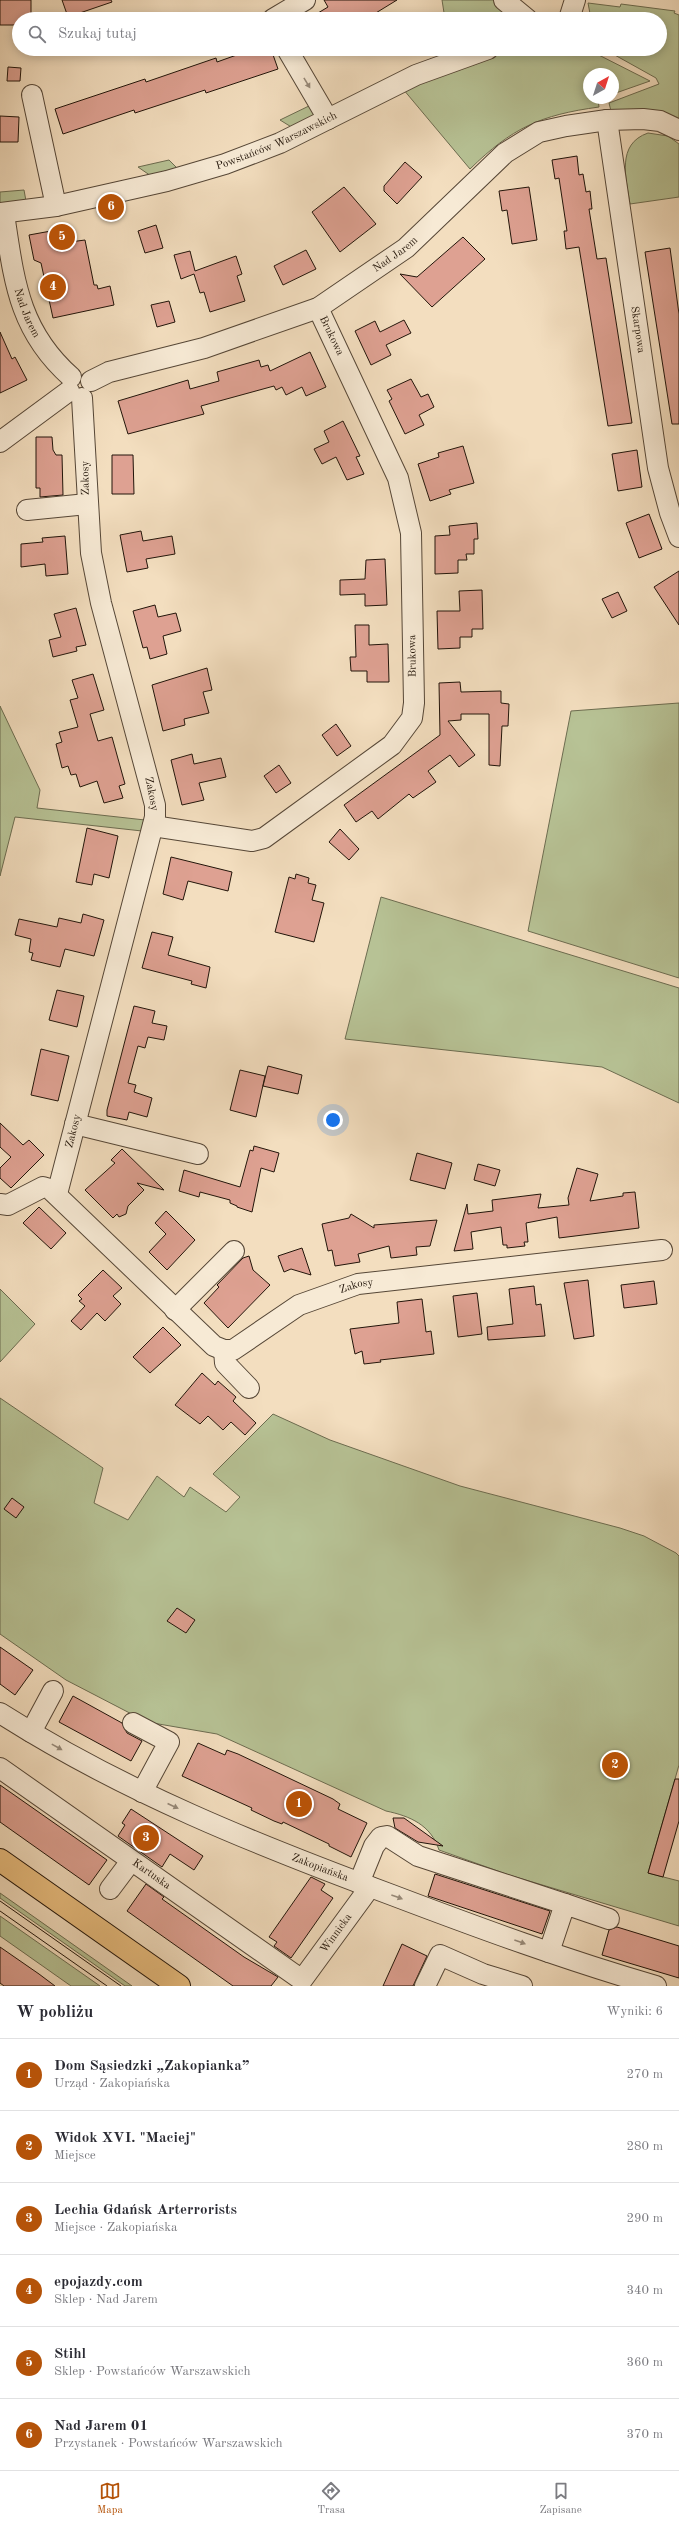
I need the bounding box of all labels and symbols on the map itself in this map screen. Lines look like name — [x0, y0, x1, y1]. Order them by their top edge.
north arrow — [583, 68, 619, 104]
one-way arrow — [303, 78, 311, 88]
street label: Powstańców Warszawskich — [215, 110, 339, 172]
pin: 6 — [98, 192, 124, 222]
pin: 5 — [49, 222, 75, 252]
street label: Nad Jarem — [371, 234, 420, 274]
pin: 4 — [40, 272, 66, 302]
street label: Nad Jarem — [12, 287, 42, 340]
street label: Skarpowa — [629, 306, 647, 354]
street label: Brukowa — [317, 314, 346, 358]
street label: Zakosy — [80, 461, 92, 495]
street label: Brukowa — [407, 634, 419, 677]
street label: Zakosy — [142, 776, 160, 812]
your location — [323, 1110, 343, 1130]
street label: Zakosy — [64, 1113, 83, 1149]
street label: Zakosy — [338, 1277, 374, 1296]
one-way arrow — [52, 1744, 63, 1751]
pin: 2 — [602, 1750, 628, 1780]
pin: 1 — [286, 1789, 312, 1819]
one-way arrow — [168, 1803, 179, 1809]
pin: 3 — [133, 1823, 159, 1853]
street label: Zakopiańska — [290, 1852, 350, 1884]
street label: Kartuska — [130, 1857, 173, 1892]
one-way arrow — [392, 1895, 404, 1901]
street label: Winnicka — [318, 1911, 354, 1955]
one-way arrow — [514, 1939, 526, 1945]

